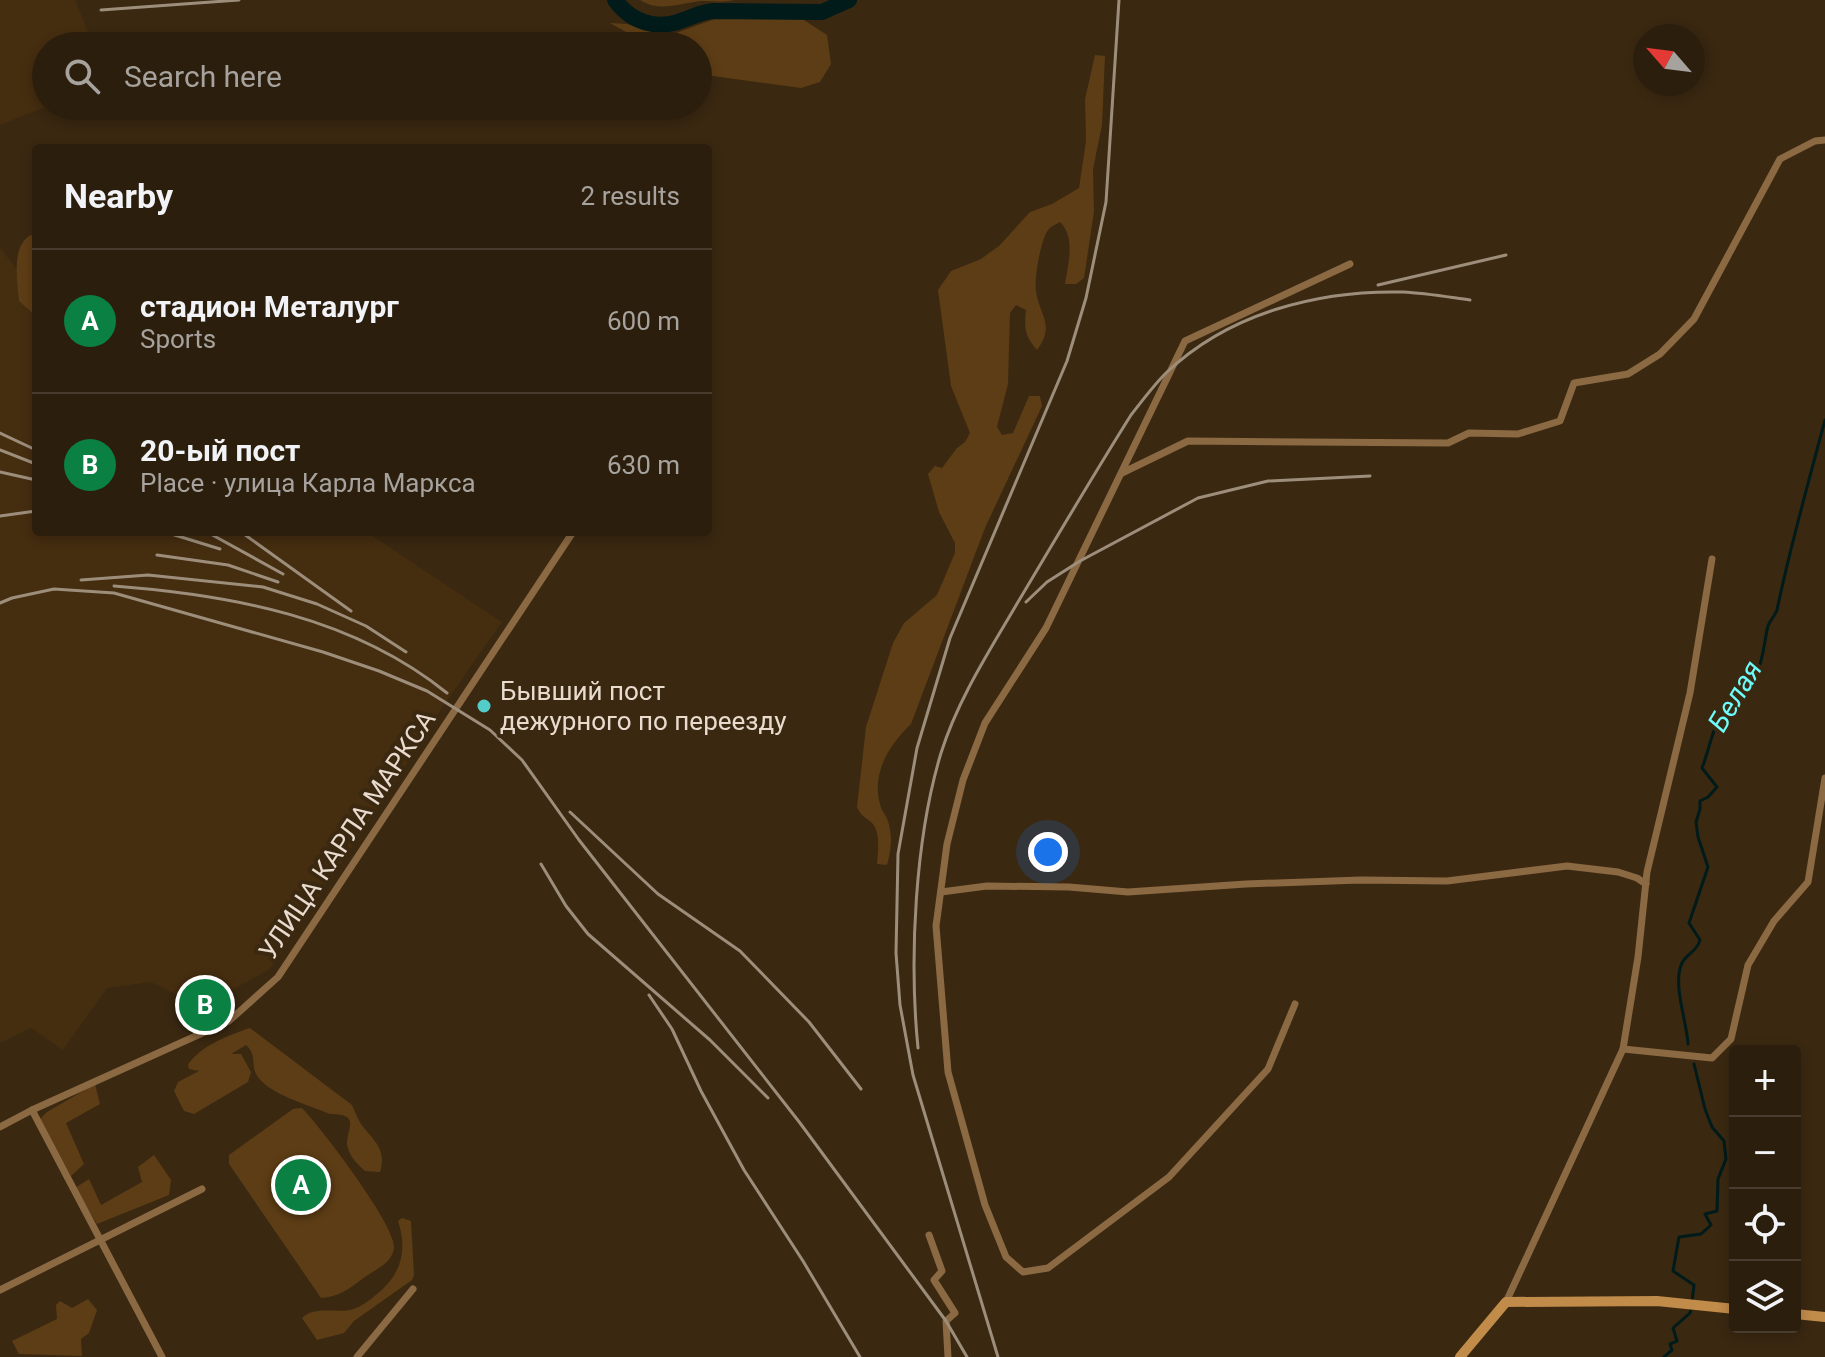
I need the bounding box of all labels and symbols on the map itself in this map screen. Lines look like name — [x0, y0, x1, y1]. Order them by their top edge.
north arrow — [1633, 24, 1705, 96]
water label: Белая — [1701, 654, 1769, 738]
place label: Бывший пост дежурного по переезду — [500, 676, 787, 736]
marker: Бывший пост дежурного по переезду — [475, 697, 493, 715]
street label: УЛИЦА КАРЛА МАРКСА — [253, 705, 441, 965]
your location — [1028, 832, 1068, 872]
pin: B — [179, 975, 231, 1035]
pin: A — [275, 1155, 327, 1215]

